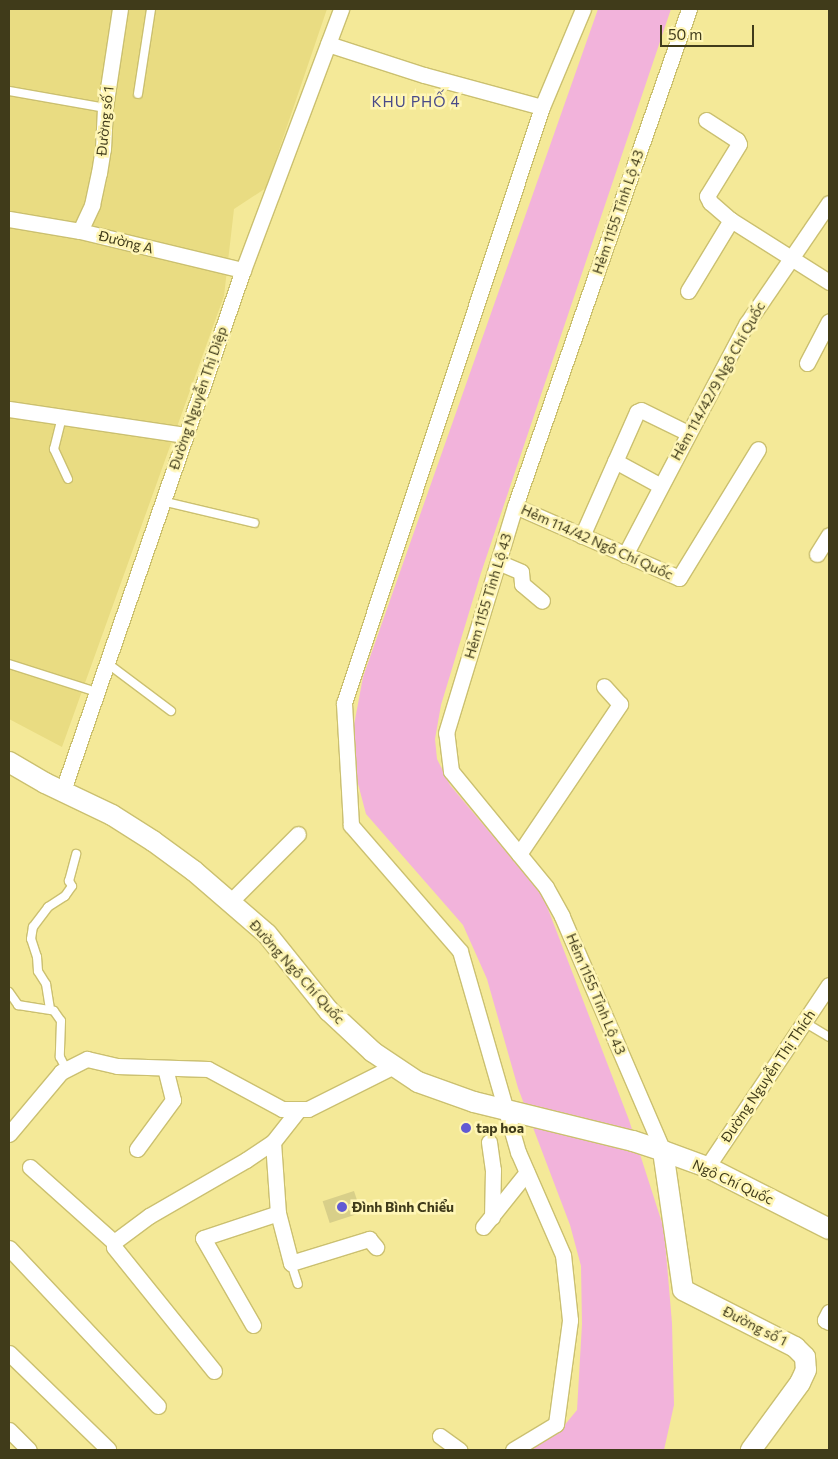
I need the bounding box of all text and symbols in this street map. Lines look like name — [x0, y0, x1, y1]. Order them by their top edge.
scale bar — [663, 15, 757, 47]
text: 50 m — [668, 25, 702, 43]
street label: Đường số 1 — [93, 85, 117, 157]
district label: KHU PHỐ 4 — [370, 93, 462, 111]
street label: Hẻm 1155 Tỉnh Lộ 43 — [589, 148, 647, 276]
street label: Đường A — [97, 227, 155, 257]
street label: Hẻm 114/42/9 Ngô Chí Quốc — [667, 299, 769, 463]
street label: Đường Nguyễn Thị Diệp — [166, 324, 230, 472]
street label: Hẻm 114/42 Ngô Chí Quốc — [518, 501, 676, 583]
street label: Hẻm 1155 Tỉnh Lộ 43 — [461, 531, 515, 661]
street label: Đường Ngô Chí Quốc — [246, 917, 348, 1027]
street label: Hẻm 1155 Tỉnh Lộ 43 — [563, 931, 629, 1057]
street label: Đường Nguyễn Thị Thích — [717, 1007, 819, 1145]
place label: tap hoa — [476, 1120, 524, 1136]
marker: tap hoa — [460, 1122, 472, 1134]
street label: Ngô Chí Quốc — [690, 1156, 776, 1208]
place label: Đình Bình Chiểu — [352, 1199, 454, 1215]
marker: Đình Bình Chiểu — [336, 1201, 348, 1213]
street label: Đường số 1 — [720, 1303, 790, 1349]

